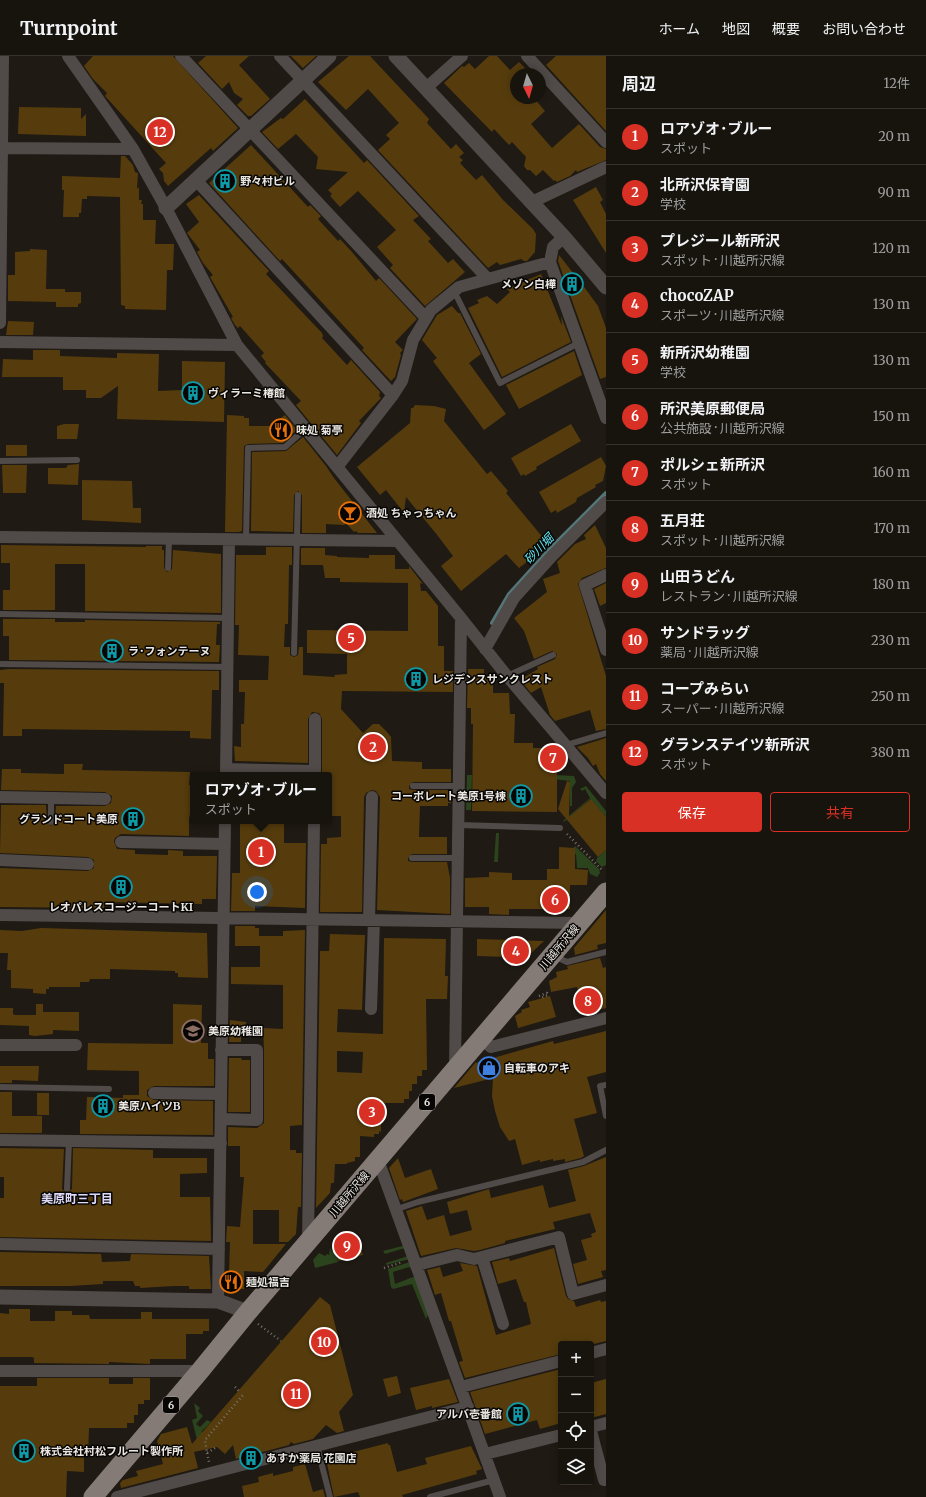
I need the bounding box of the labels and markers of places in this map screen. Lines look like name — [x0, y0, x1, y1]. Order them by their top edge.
pin: 12 — [147, 117, 173, 147]
building icon: 野々村ビル — [212, 168, 238, 194]
place label: 野々村ビル — [240, 174, 295, 188]
building icon: メゾン白樺 — [559, 271, 585, 297]
place label: メゾン白樺 — [501, 277, 556, 291]
building icon: ヴィラーミ椿館 — [180, 380, 206, 406]
place label: ヴィラーミ椿館 — [208, 386, 285, 400]
restaurant icon: 味処 菊亭 — [268, 417, 294, 443]
place label: 味処 菊亭 — [296, 423, 343, 437]
bar icon: 酒処 ちゃっちゃん — [337, 500, 363, 526]
place label: 酒処 ちゃっちゃん — [366, 506, 457, 520]
pin: 5 — [338, 623, 364, 653]
building icon: ラ･フォンテーヌ — [99, 638, 125, 664]
place label: ラ･フォンテーヌ — [128, 644, 211, 658]
building icon: レジデンスサンクレスト — [403, 666, 429, 692]
place label: レジデンスサンクレスト — [432, 672, 553, 686]
pin: 2 — [360, 732, 386, 762]
pin: 7 — [540, 743, 566, 773]
building icon: コーポレート美原1号棟 — [508, 783, 534, 809]
place label: コーポレート美原1号棟 — [391, 789, 506, 803]
building icon: グランドコート美原 — [120, 806, 146, 832]
place label: グランドコート美原 — [19, 812, 118, 826]
pin: 1 — [248, 837, 274, 867]
building icon: レオパレスコージーコートKI — [108, 874, 134, 900]
pin: 6 — [542, 885, 568, 915]
place label: レオパレスコージーコートKI — [49, 900, 193, 914]
pin: 4 — [503, 936, 529, 966]
pin: 8 — [575, 986, 601, 1016]
school or university icon: 美原幼稚園 — [180, 1018, 206, 1044]
place label: 美原幼稚園 — [208, 1024, 263, 1038]
shop icon: 自転車のアキ — [476, 1055, 502, 1081]
place label: 自転車のアキ — [504, 1061, 570, 1075]
building icon: 美原ハイツB — [90, 1093, 116, 1119]
pin: 3 — [359, 1097, 385, 1127]
place label: 美原ハイツB — [118, 1099, 181, 1113]
pin: 9 — [334, 1231, 360, 1261]
restaurant icon: 麺処福吉 — [218, 1269, 244, 1295]
place label: 麺処福吉 — [245, 1275, 290, 1289]
pin: 10 — [311, 1327, 337, 1357]
pin: 11 — [283, 1379, 309, 1409]
building icon: アルバ壱番館 — [505, 1401, 531, 1427]
place label: アルバ壱番館 — [436, 1407, 502, 1421]
building icon: 株式会社村松フルート製作所 — [11, 1438, 37, 1464]
place label: 株式会社村松フルート製作所 — [40, 1444, 183, 1458]
building icon: あすか薬局 花園店 — [238, 1445, 264, 1471]
place label: あすか薬局 花園店 — [266, 1451, 357, 1465]

